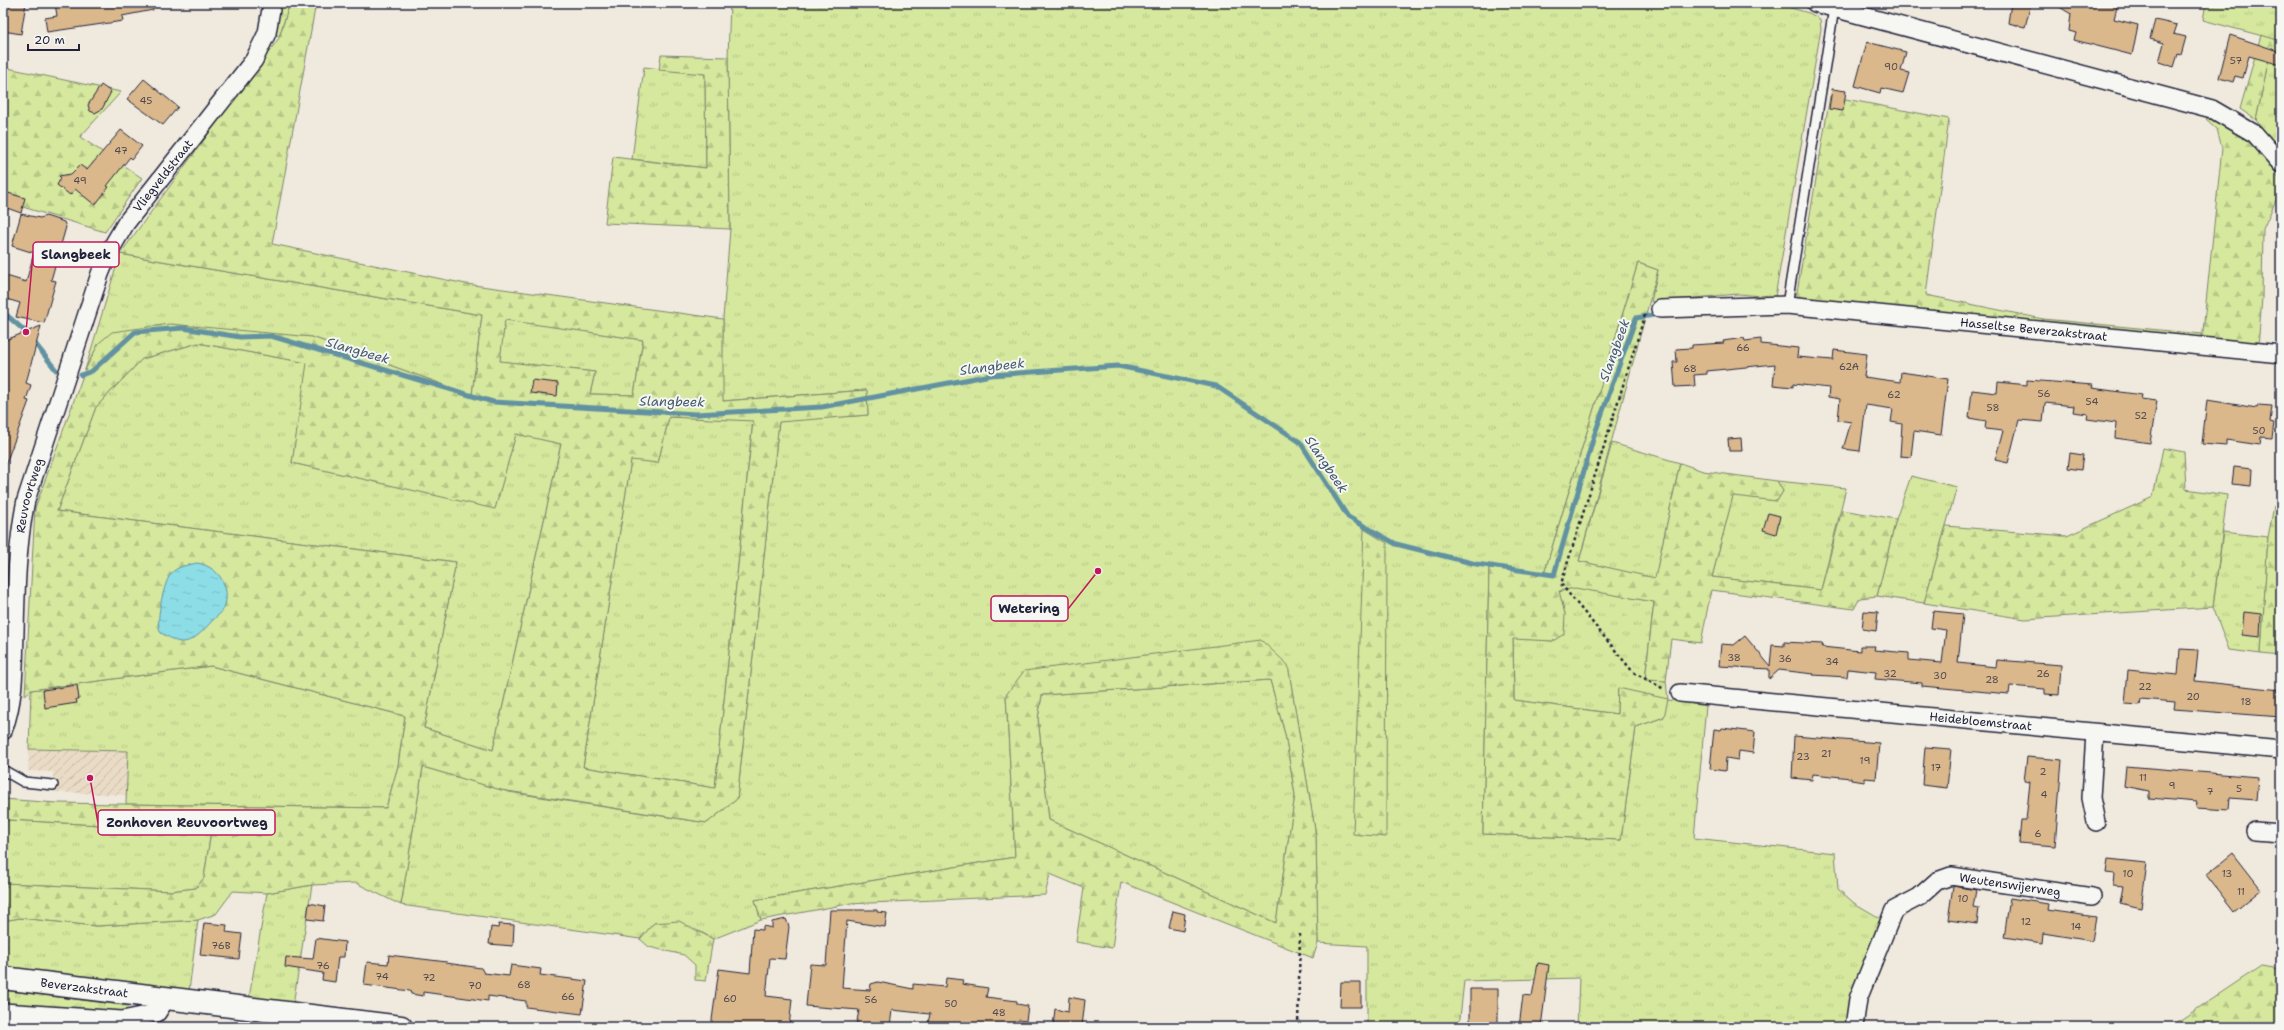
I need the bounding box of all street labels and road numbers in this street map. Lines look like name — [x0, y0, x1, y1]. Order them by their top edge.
street label: Vliegveldstraat — [129, 136, 197, 216]
street label: Hasseltse Beverzakstraat — [1959, 314, 2108, 345]
street label: Reuvoortweg — [13, 456, 47, 534]
street label: Heidebloemstraat — [1929, 709, 2033, 734]
street label: Weutenswijerweg — [1958, 869, 2062, 900]
street label: Beverzakstraat — [40, 975, 129, 1001]

